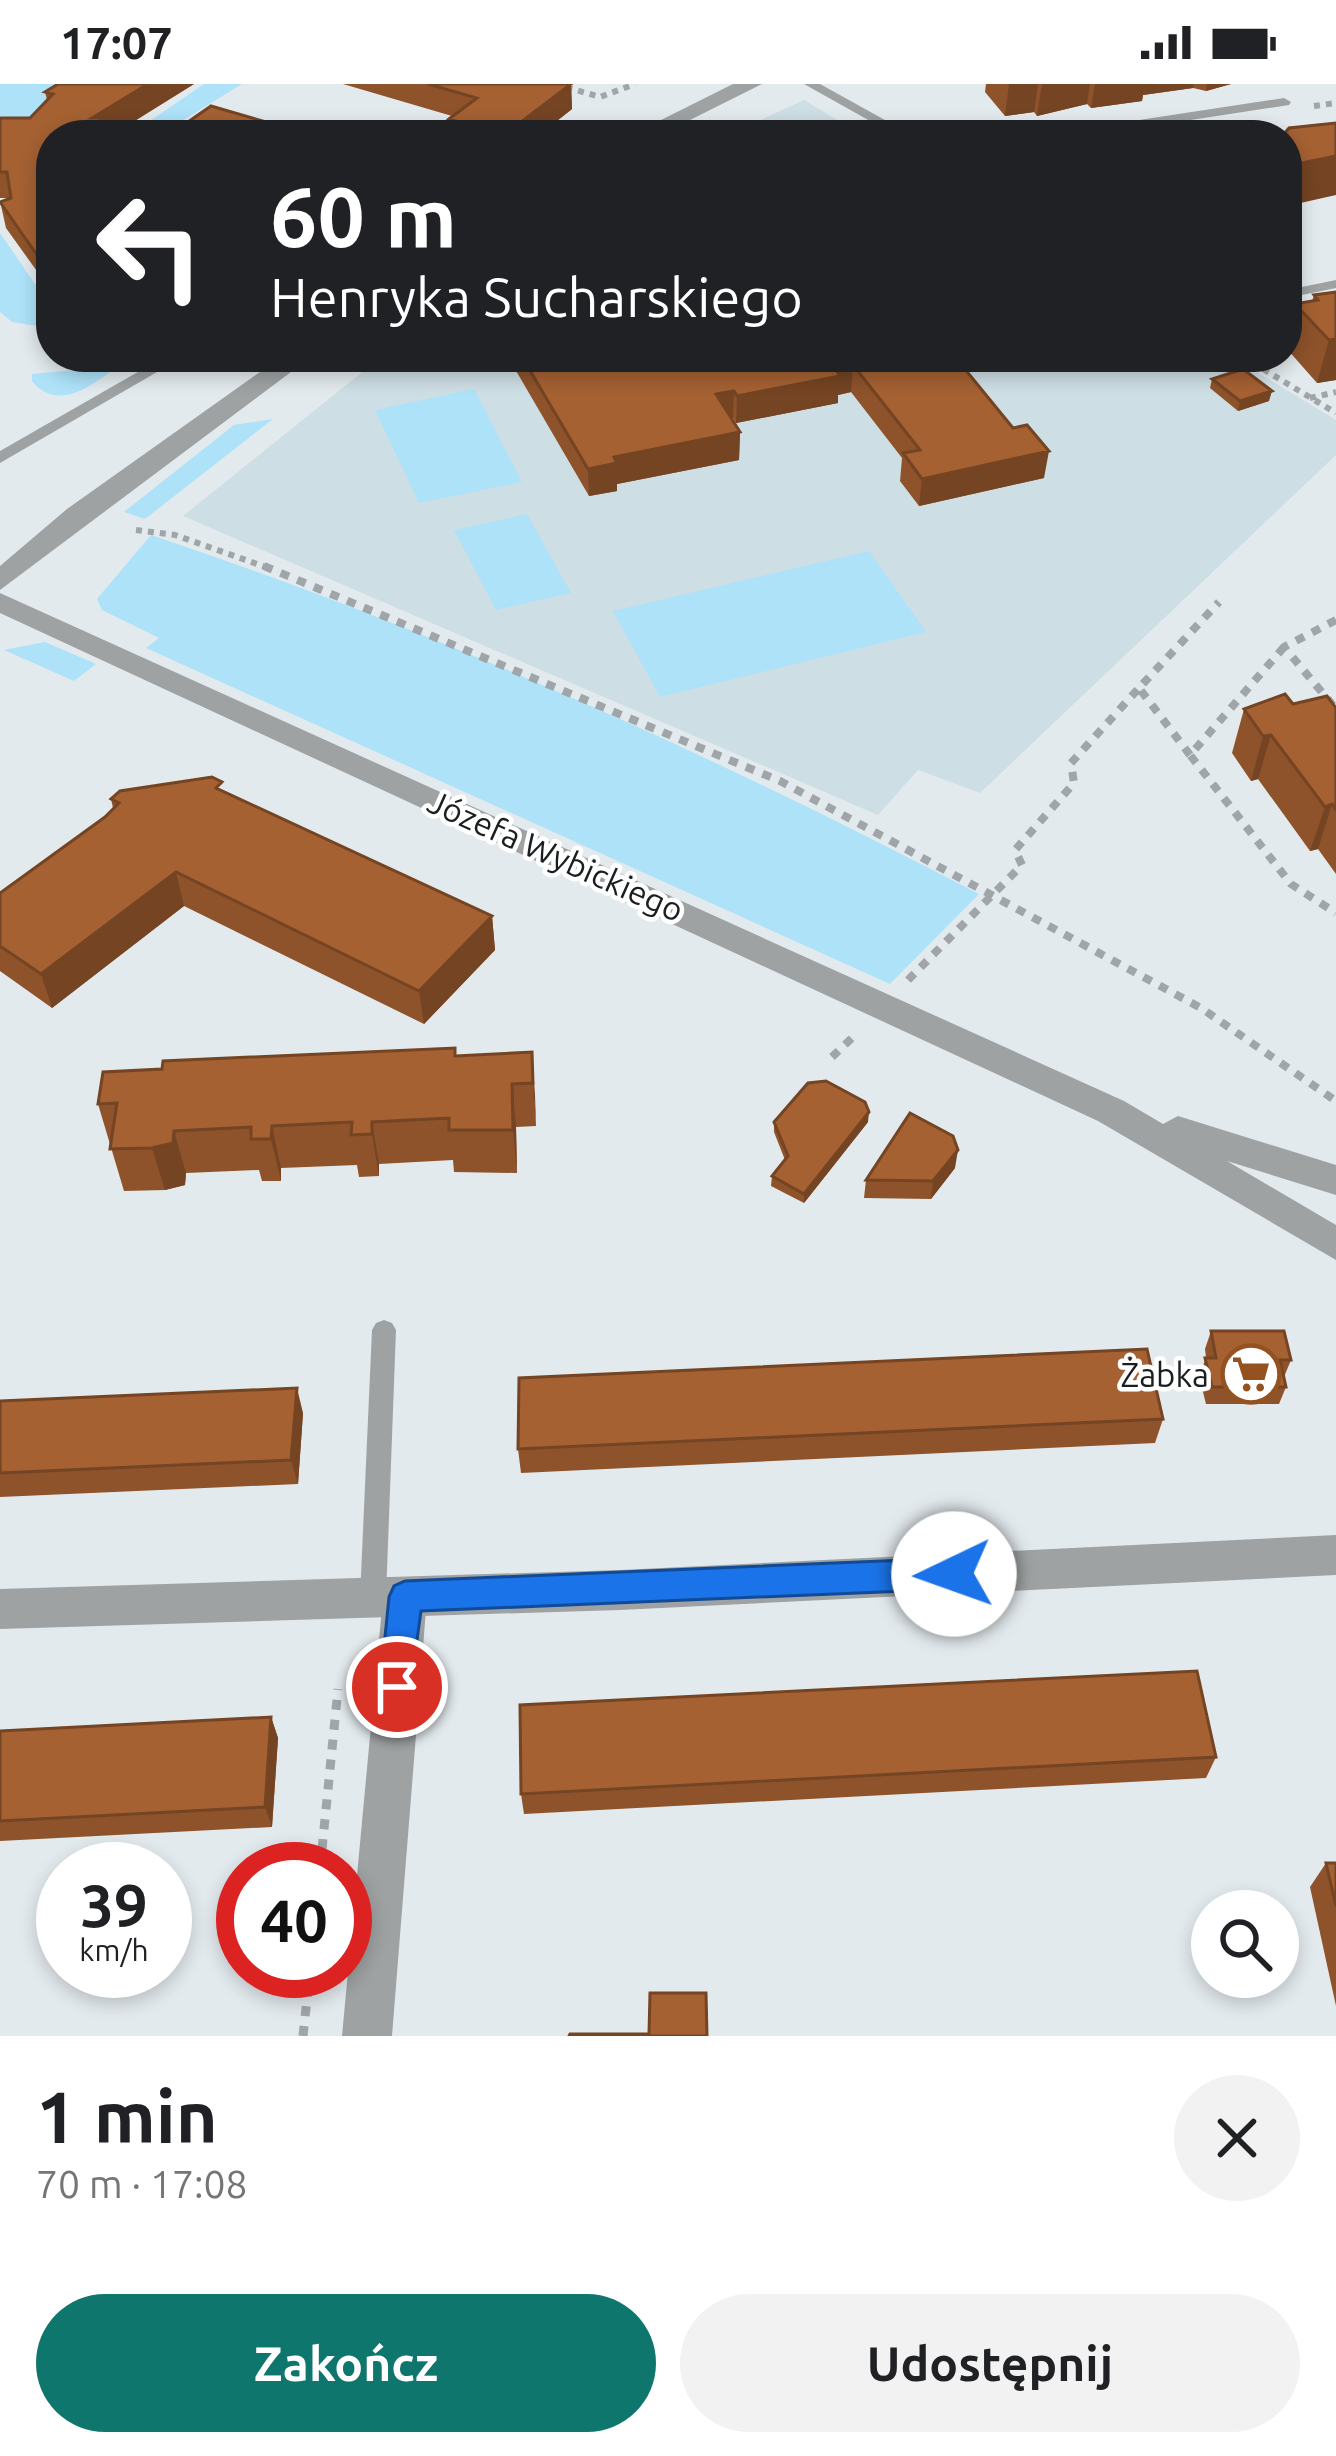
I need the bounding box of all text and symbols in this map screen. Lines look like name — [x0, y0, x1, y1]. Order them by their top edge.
text: 17:07 — [60, 17, 173, 68]
icon: left — [72, 168, 228, 324]
text: 60 m — [270, 169, 457, 263]
text: Henryka Sucharskiego — [270, 267, 803, 327]
street label: Józefa Wybickiego — [423, 782, 689, 928]
supermarket icon: Żabka — [1220, 1343, 1282, 1405]
place label: Żabka — [1120, 1356, 1209, 1393]
position arrow — [891, 1511, 1017, 1637]
pin — [346, 1636, 448, 1738]
icon: arrive — [364, 1654, 430, 1720]
speed limit sign: 40 — [216, 1842, 372, 1998]
text: 39 — [80, 1871, 148, 1938]
map controls — [1191, 1890, 1299, 1998]
button: search — [1191, 1890, 1299, 1998]
text: km/h — [79, 1933, 149, 1967]
button: close — [1174, 2075, 1300, 2201]
text: 1 min — [36, 2076, 218, 2157]
text: 70 m · 17:08 — [36, 2162, 248, 2205]
button: Zakończ — [36, 2294, 656, 2432]
button: Udostępnij — [680, 2294, 1300, 2432]

